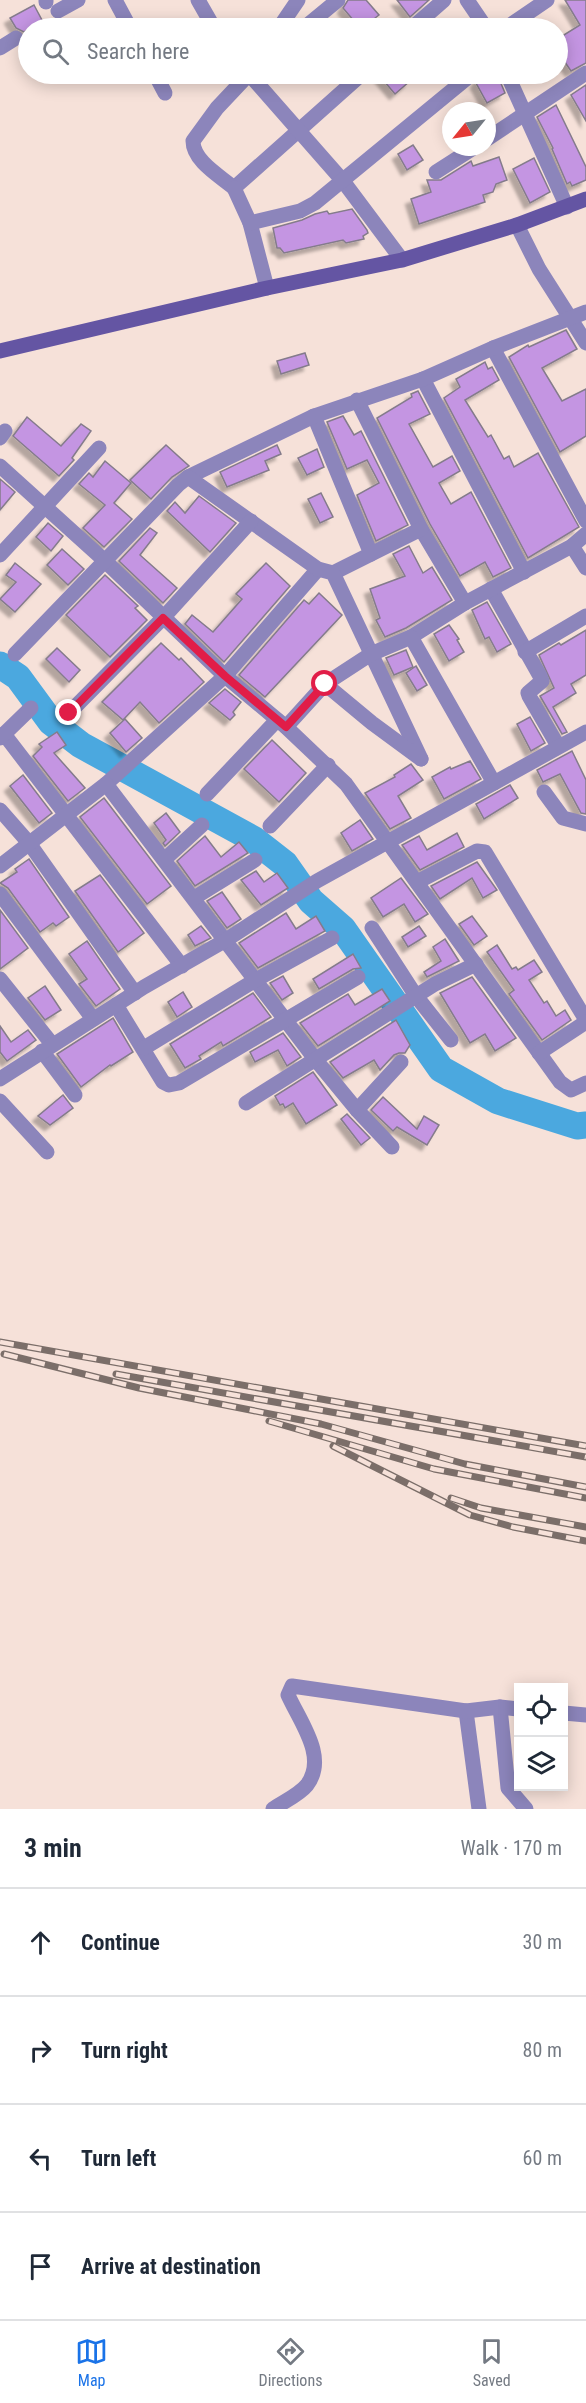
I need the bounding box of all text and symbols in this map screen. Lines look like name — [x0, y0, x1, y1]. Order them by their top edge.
search box — [18, 18, 568, 84]
icon: search — [39, 35, 72, 68]
text: Search here — [87, 39, 189, 64]
north arrow — [442, 102, 496, 156]
route start — [311, 670, 337, 696]
route end — [55, 699, 81, 725]
map controls — [514, 1683, 568, 1791]
button: locate — [514, 1683, 568, 1737]
button: layers — [514, 1737, 568, 1791]
text: 3 min — [24, 1833, 82, 1863]
text: Walk · 170 m — [461, 1836, 562, 1860]
icon: ahead — [24, 1926, 57, 1959]
text: Continue — [81, 1930, 160, 1955]
text: 30 m — [523, 1930, 562, 1954]
icon: right — [24, 2034, 57, 2067]
text: Turn right — [81, 2038, 168, 2063]
text: 80 m — [523, 2038, 562, 2062]
icon: left — [24, 2142, 57, 2175]
text: Turn left — [81, 2146, 156, 2171]
text: 60 m — [523, 2146, 562, 2170]
icon: arrive — [24, 2250, 57, 2283]
text: Arrive at destination — [81, 2254, 261, 2279]
tab: Map — [75, 2335, 108, 2390]
tab: Directions — [259, 2335, 322, 2390]
tab: Saved — [473, 2335, 511, 2390]

